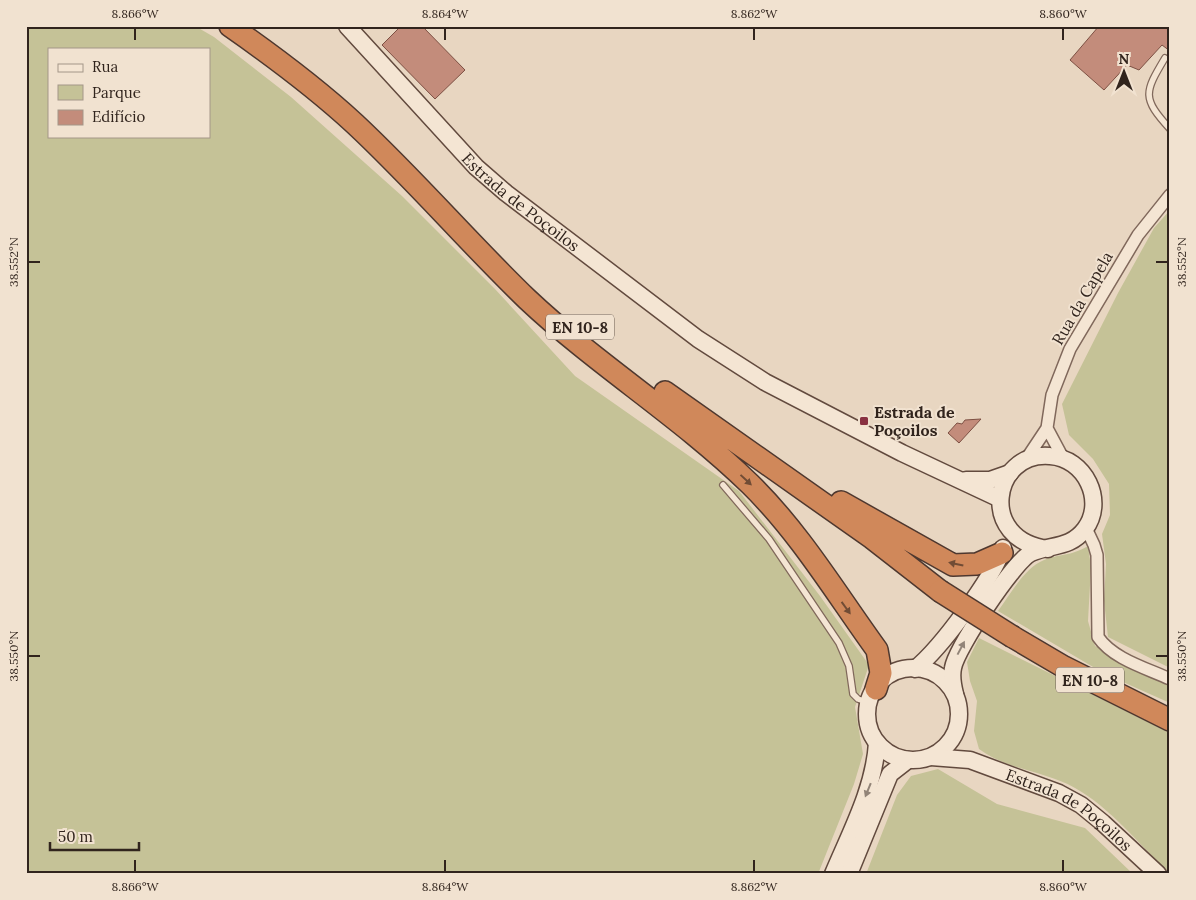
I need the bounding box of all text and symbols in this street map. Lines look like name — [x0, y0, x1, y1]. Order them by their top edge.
text: 8.866°W — [111, 6, 160, 21]
text: 8.864°W — [422, 6, 469, 21]
text: 8.862°W — [731, 6, 778, 21]
text: 8.860°W — [1039, 6, 1088, 21]
legend — [48, 48, 210, 138]
north arrow — [1098, 48, 1148, 98]
text: N — [1119, 50, 1130, 68]
text: Rua — [92, 57, 118, 76]
text: Parque — [92, 83, 141, 102]
text: Edifício — [92, 107, 145, 126]
street label: Estrada de Poçoilos — [458, 149, 584, 255]
text: 38.552°N — [6, 237, 21, 287]
text: 38.552°N — [1174, 237, 1189, 287]
street label: Rua da Capela — [1047, 248, 1117, 348]
road number: EN 10-8 — [546, 314, 614, 340]
place label: Estrada de Poçoilos — [874, 402, 955, 440]
marker: Estrada de Poçoilos — [858, 415, 870, 427]
one-way arrow — [739, 474, 751, 486]
one-way arrow — [948, 560, 963, 568]
one-way arrow — [841, 601, 851, 615]
text: 38.550°N — [6, 631, 21, 681]
text: 38.550°N — [1174, 631, 1189, 681]
one-way arrow — [957, 640, 965, 655]
road number: EN 10-8 — [1056, 668, 1124, 692]
street label: Estrada de Poçoilos — [1003, 764, 1136, 855]
one-way arrow — [864, 783, 872, 798]
scale bar — [50, 820, 139, 852]
text: 50 m — [58, 827, 93, 846]
text: 8.866°W — [111, 879, 160, 894]
text: 8.864°W — [422, 879, 469, 894]
text: 8.862°W — [731, 879, 778, 894]
text: 8.860°W — [1039, 879, 1088, 894]

